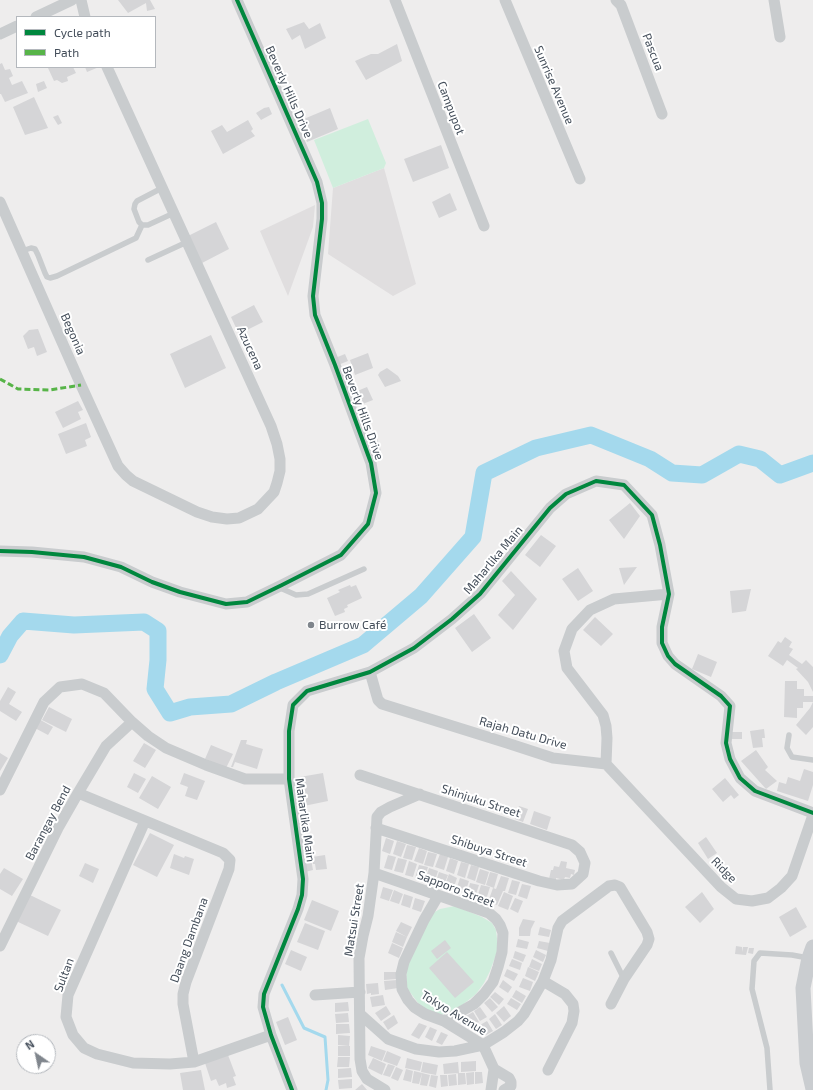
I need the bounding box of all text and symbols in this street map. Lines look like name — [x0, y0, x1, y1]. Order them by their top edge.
legend — [16, 16, 156, 68]
text: Cycle path — [54, 25, 111, 39]
street label: Pascua — [639, 31, 667, 73]
street label: Beverly Hills Drive — [262, 44, 316, 140]
street label: Sunrise Avenue — [531, 44, 577, 126]
text: Path — [54, 45, 79, 59]
street label: Campupot — [434, 79, 468, 137]
street label: Begonia — [57, 311, 89, 357]
street label: Azucena — [234, 324, 266, 372]
street label: Beverly Hills Drive — [339, 364, 387, 462]
street label: Maharlika Main — [460, 523, 526, 597]
place label: Burrow Café — [319, 618, 386, 632]
marker: Burrow Café — [306, 620, 316, 630]
street label: Rajah Datu Drive — [478, 714, 568, 752]
street label: Maharlika Main — [292, 777, 318, 863]
street label: Shinjuku Street — [440, 781, 522, 821]
street label: Barangay Bend — [22, 783, 74, 863]
street label: Shibuya Street — [449, 832, 529, 870]
street label: Ridge — [708, 854, 740, 886]
street label: Sapporo Street — [415, 868, 497, 910]
street label: Matsui Street — [341, 883, 367, 957]
street label: Daang Dambana — [167, 895, 211, 985]
street label: Sultan — [51, 956, 77, 994]
street label: Tokyo Avenue — [418, 988, 490, 1038]
north arrow — [16, 1034, 56, 1074]
text: N — [23, 1037, 36, 1052]

